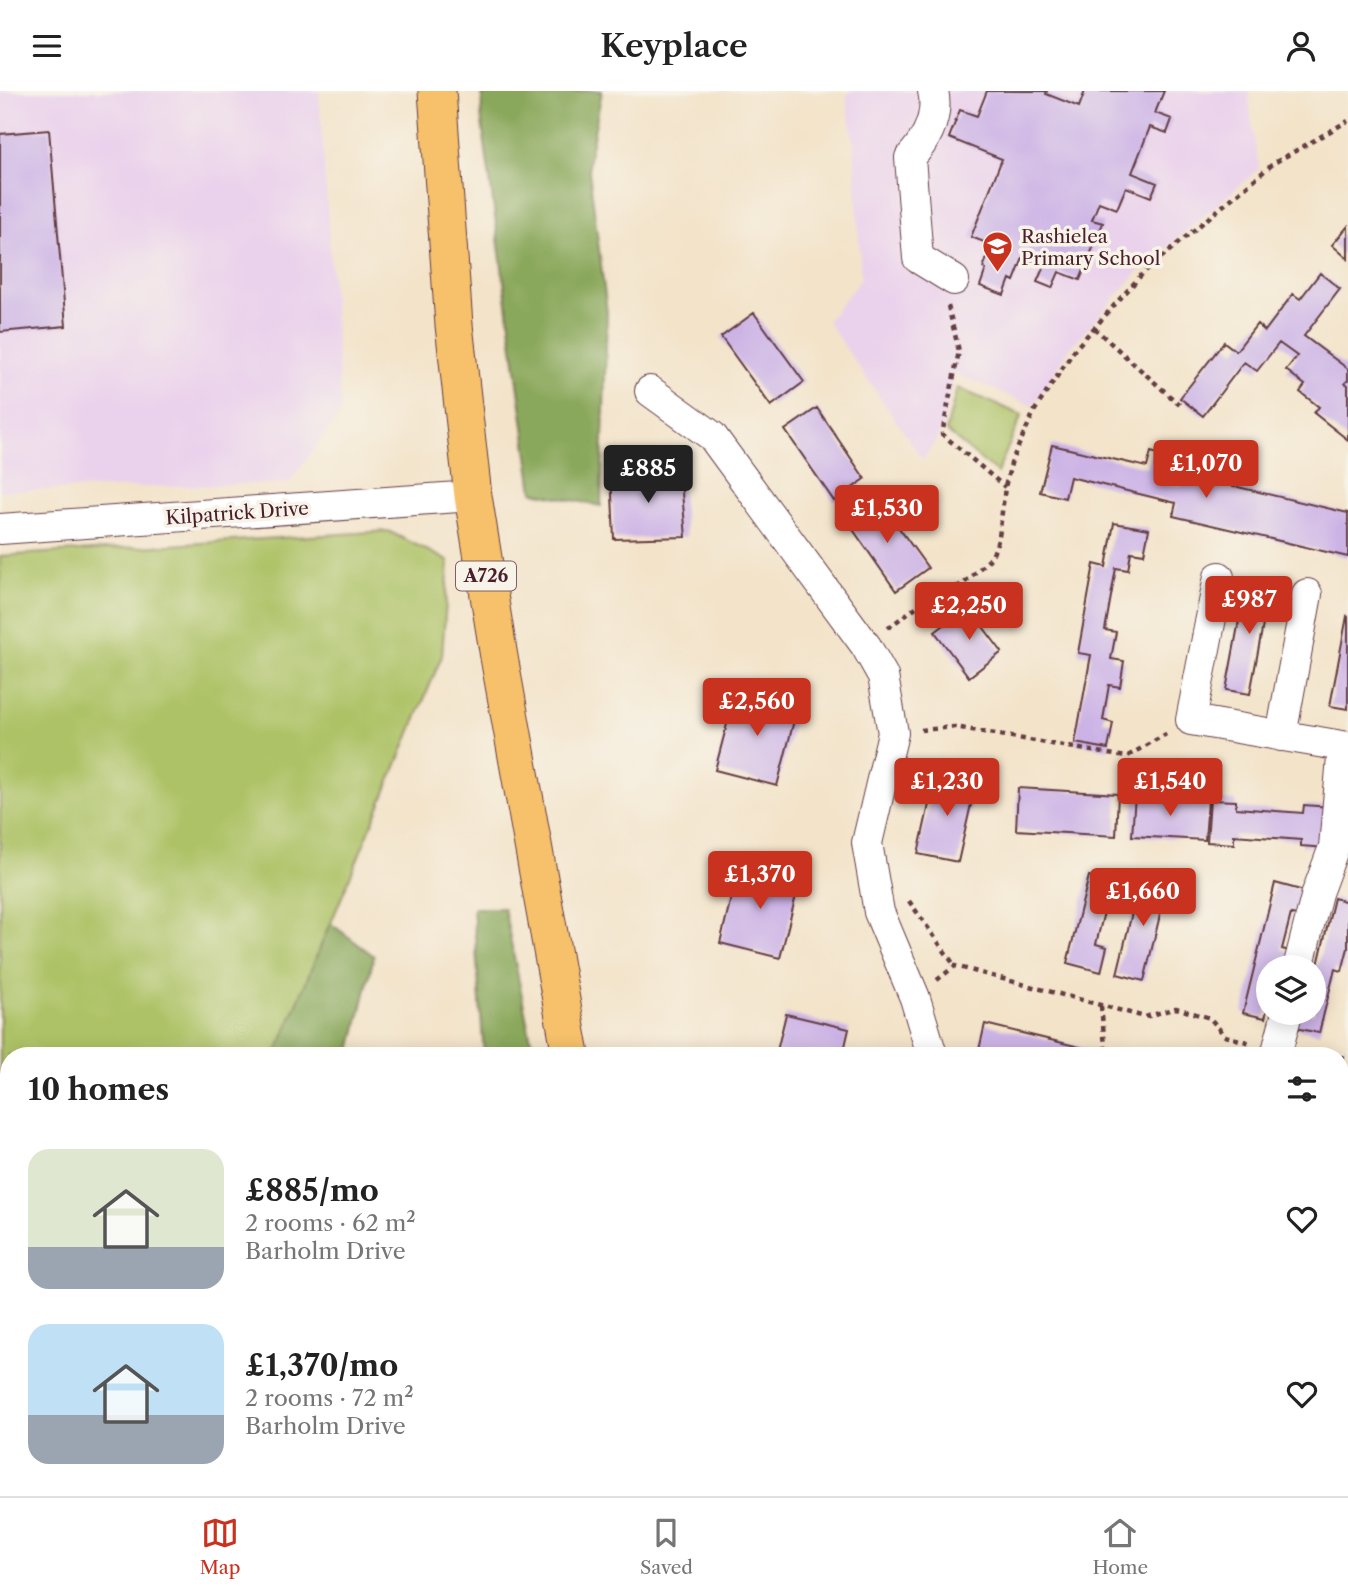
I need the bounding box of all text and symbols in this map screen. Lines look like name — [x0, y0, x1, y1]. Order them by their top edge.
text: Keyplace — [600, 26, 748, 65]
icon: menu — [28, 27, 66, 65]
icon: person — [1282, 27, 1320, 65]
place label: Rashielea Primary School — [1021, 225, 1161, 270]
school or university icon: Rashielea Primary School — [981, 230, 1015, 274]
pin: £1,070 — [1149, 441, 1263, 500]
pin: £885 — [607, 445, 689, 505]
text: £1,070 — [1169, 449, 1243, 477]
text: £885 — [620, 454, 676, 482]
pin: £1,530 — [830, 485, 944, 545]
text: £1,530 — [851, 494, 923, 522]
street label: Kilpatrick Drive — [165, 497, 309, 529]
road number: A726 — [456, 562, 516, 591]
pin: £987 — [1208, 577, 1290, 636]
pin: £2,250 — [912, 582, 1026, 642]
text: £987 — [1221, 585, 1277, 613]
text: £2,250 — [931, 591, 1007, 619]
pin: £2,560 — [700, 679, 814, 738]
text: £2,560 — [719, 687, 795, 715]
pin: £1,230 — [890, 759, 1004, 818]
pin: £1,540 — [1113, 759, 1227, 818]
text: £1,230 — [910, 767, 984, 795]
text: £1,540 — [1133, 767, 1207, 795]
pin: £1,370 — [703, 851, 817, 911]
text: £1,370 — [724, 860, 796, 888]
pin: £1,660 — [1086, 869, 1200, 928]
text: £1,660 — [1106, 877, 1180, 905]
map controls — [1256, 955, 1326, 1025]
button: layers — [1256, 955, 1326, 1025]
icon: filters — [1283, 1070, 1321, 1108]
text: 10 homes — [28, 1071, 169, 1108]
text: £885/mo — [245, 1172, 379, 1209]
icon: home — [84, 1177, 168, 1261]
icon: heart — [1283, 1200, 1321, 1238]
text: 2 rooms · 62 m² — [245, 1209, 416, 1237]
text: Barholm Drive — [245, 1237, 406, 1265]
text: £1,370/mo — [245, 1347, 398, 1384]
icon: home — [84, 1352, 168, 1436]
icon: heart — [1283, 1375, 1321, 1413]
text: 2 rooms · 72 m² — [245, 1384, 414, 1412]
text: Barholm Drive — [245, 1412, 406, 1440]
tab: Map — [200, 1514, 241, 1579]
tab: Saved — [640, 1514, 693, 1579]
tab: Home — [1092, 1514, 1148, 1579]

